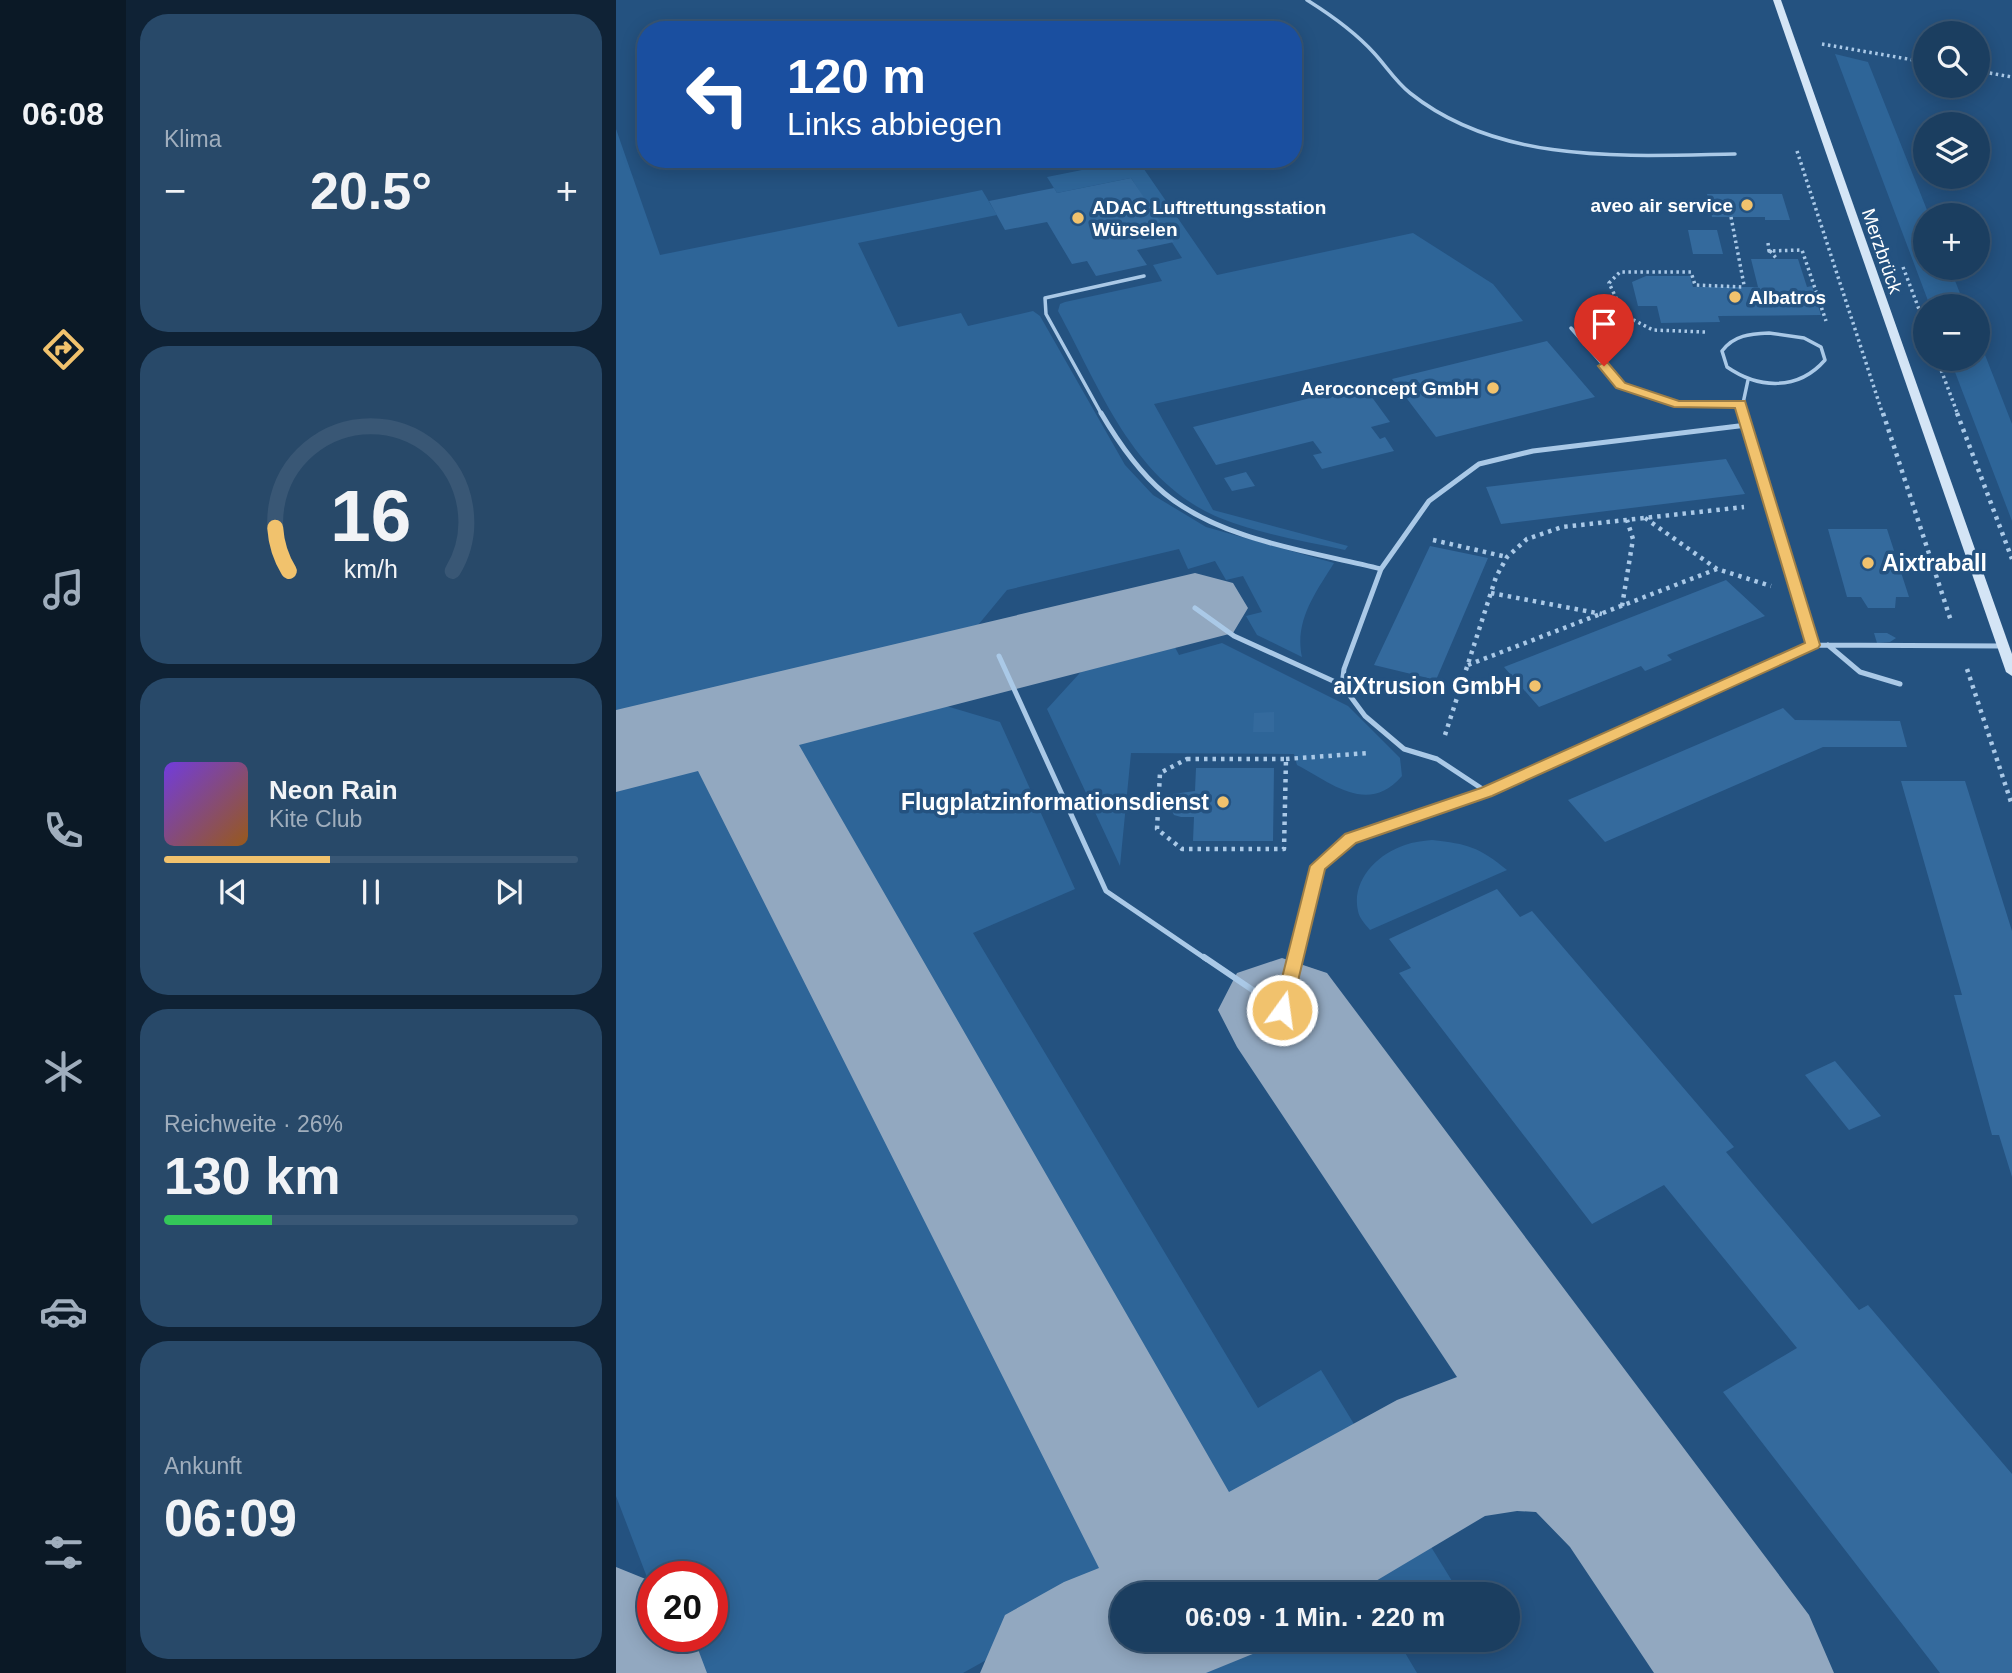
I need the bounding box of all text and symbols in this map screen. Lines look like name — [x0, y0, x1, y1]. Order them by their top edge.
map controls — [1913, 21, 1990, 371]
button: search — [1913, 21, 1990, 98]
icon: left — [672, 49, 763, 140]
text: 120 m — [787, 49, 926, 103]
text: 06:08 — [22, 96, 104, 132]
text: Links abbiegen — [787, 106, 1002, 142]
button: layers — [1913, 112, 1990, 189]
text: Klima — [164, 126, 222, 152]
text: 20.5° — [310, 162, 432, 220]
text: − — [164, 170, 186, 212]
text: + — [556, 170, 578, 212]
place label: aveo air service — [1590, 195, 1733, 216]
place label: ADAC Luftrettungsstation Würselen — [1092, 197, 1326, 240]
marker: aveo air service — [1739, 197, 1755, 213]
button: + — [1913, 203, 1990, 280]
street label: Merzbrück — [1858, 206, 1907, 297]
marker: ADAC Luftrettungsstation Würselen — [1070, 210, 1086, 226]
place label: Albatros — [1749, 287, 1826, 308]
marker: Albatros — [1727, 289, 1743, 305]
pin — [1574, 294, 1634, 366]
button: − — [1913, 294, 1990, 371]
icon: arrive — [1585, 305, 1623, 343]
icon: directions — [39, 325, 88, 374]
place label: Aeroconcept GmbH — [1301, 378, 1479, 399]
marker: Aeroconcept GmbH — [1485, 380, 1501, 396]
text: 16 — [331, 475, 411, 556]
place label: Aixtraball — [1882, 550, 1987, 576]
text: km/h — [344, 554, 398, 582]
marker: Aixtraball — [1860, 555, 1876, 571]
icon: music — [39, 565, 88, 614]
place label: aiXtrusion GmbH — [1333, 673, 1521, 699]
marker: aiXtrusion GmbH — [1527, 678, 1543, 694]
text: Neon Rain — [269, 775, 398, 805]
place label: Flugplatzinformationsdienst — [901, 789, 1209, 815]
marker: Flugplatzinformationsdienst — [1215, 794, 1231, 810]
icon: phone — [39, 806, 88, 855]
text: Kite Club — [269, 806, 362, 832]
icon: previous — [214, 873, 252, 911]
icon: pause — [352, 873, 390, 911]
icon: next — [490, 873, 528, 911]
position arrow — [1245, 973, 1319, 1047]
icon: climate — [39, 1047, 88, 1096]
text: Reichweite · 26% — [164, 1111, 343, 1137]
text: 130 km — [164, 1147, 340, 1205]
icon: car — [39, 1287, 88, 1336]
text: Ankunft — [164, 1453, 242, 1479]
text: 06:09 — [164, 1489, 297, 1547]
icon: filters — [39, 1528, 88, 1577]
speed limit sign: 20 — [637, 1561, 728, 1652]
text: 06:09 · 1 Min. · 220 m — [1185, 1602, 1445, 1632]

